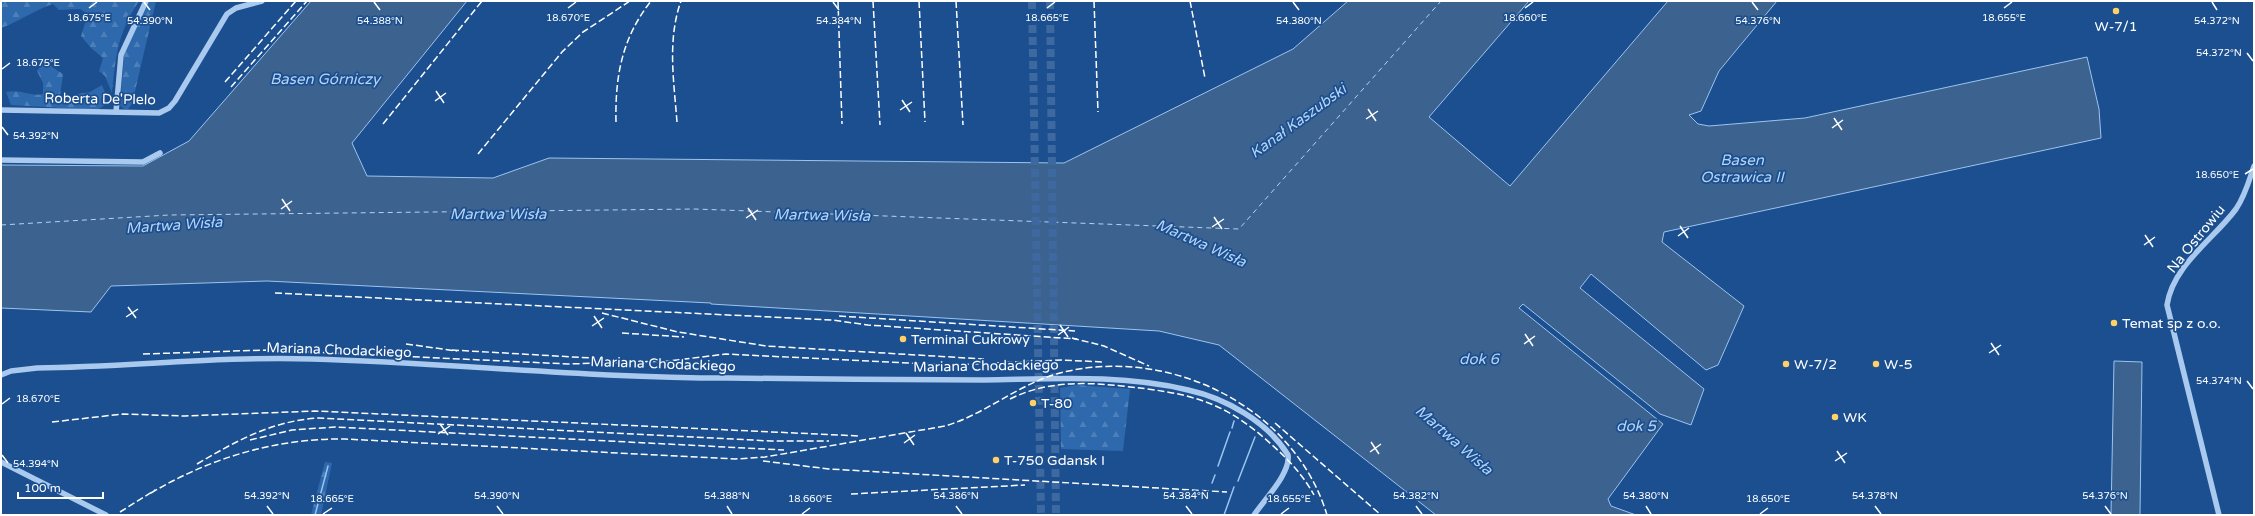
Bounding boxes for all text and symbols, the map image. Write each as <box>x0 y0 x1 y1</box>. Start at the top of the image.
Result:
marker: W-7/1 <box>2111 6 2121 16</box>
text: 18.675°E <box>67 12 111 24</box>
text: 18.670°E <box>546 12 590 24</box>
text: 18.665°E <box>1025 12 1069 24</box>
text: 18.660°E <box>1503 12 1547 24</box>
text: 18.655°E <box>1982 12 2026 24</box>
text: 54.390°N <box>127 15 173 27</box>
text: 54.388°N <box>357 15 403 27</box>
text: 54.384°N <box>816 15 862 27</box>
text: 54.380°N <box>1276 15 1322 27</box>
text: 54.376°N <box>1735 15 1781 27</box>
text: 54.372°N <box>2194 15 2240 27</box>
place label: W-7/1 <box>2095 18 2137 35</box>
text: 54.372°N <box>2196 47 2242 59</box>
text: 18.675°E <box>16 57 60 69</box>
water label: Basen Górniczy <box>270 70 382 88</box>
water label: Kanał Kaszubski <box>1246 79 1352 162</box>
street label: Roberta De'Plelo <box>44 90 156 108</box>
text: 54.392°N <box>13 130 59 142</box>
water label: Basen Ostrawica II <box>1700 151 1785 186</box>
text: 18.650°E <box>2195 169 2239 181</box>
street label: Na Ostrowiu <box>2163 202 2229 276</box>
water label: Martwa Wisła <box>450 205 547 223</box>
water label: Martwa Wisła <box>773 205 871 225</box>
water label: Martwa Wisła <box>125 213 223 237</box>
water label: Martwa Wisła <box>1153 215 1249 271</box>
place label: Temat sp z o.o. <box>2122 315 2221 332</box>
marker: Temat sp z o.o. <box>2109 318 2119 328</box>
place label: Terminal Cukrowy <box>911 331 1030 348</box>
marker: Terminal Cukrowy <box>898 334 908 344</box>
street label: Mariana Chodackiego <box>266 339 412 361</box>
water label: dok 6 <box>1459 350 1501 368</box>
street label: Mariana Chodackiego <box>590 353 736 375</box>
street label: Mariana Chodackiego <box>913 356 1059 376</box>
place label: W-7/2 <box>1794 356 1837 373</box>
place label: W-5 <box>1884 356 1913 373</box>
marker: W-7/2 <box>1781 359 1791 369</box>
marker: W-5 <box>1871 359 1881 369</box>
text: 54.374°N <box>2196 375 2242 387</box>
text: 18.670°E <box>16 393 60 405</box>
place label: T-80 <box>1041 395 1072 412</box>
marker: T-80 <box>1028 398 1038 408</box>
water label: Martwa Wisła <box>1412 401 1497 479</box>
place label: WK <box>1843 409 1867 426</box>
marker: WK <box>1830 412 1840 422</box>
water label: dok 5 <box>1616 417 1658 435</box>
place label: T-750 Gdansk I <box>1004 452 1105 469</box>
marker: T-750 Gdansk I <box>991 455 1001 465</box>
text: 54.394°N <box>13 458 59 470</box>
scale bar <box>18 474 103 500</box>
text: 100 m <box>24 481 61 495</box>
text: 54.392°N <box>244 490 290 502</box>
text: 54.390°N <box>474 490 520 502</box>
text: 54.388°N <box>704 490 750 502</box>
text: 54.386°N <box>933 490 979 502</box>
text: 54.384°N <box>1163 490 1209 502</box>
text: 54.382°N <box>1393 490 1439 502</box>
text: 54.380°N <box>1623 490 1669 502</box>
text: 54.378°N <box>1852 490 1898 502</box>
text: 54.376°N <box>2082 490 2128 502</box>
text: 18.665°E <box>310 493 354 505</box>
text: 18.660°E <box>788 493 832 505</box>
text: 18.655°E <box>1267 493 1311 505</box>
text: 18.650°E <box>1746 493 1790 505</box>

